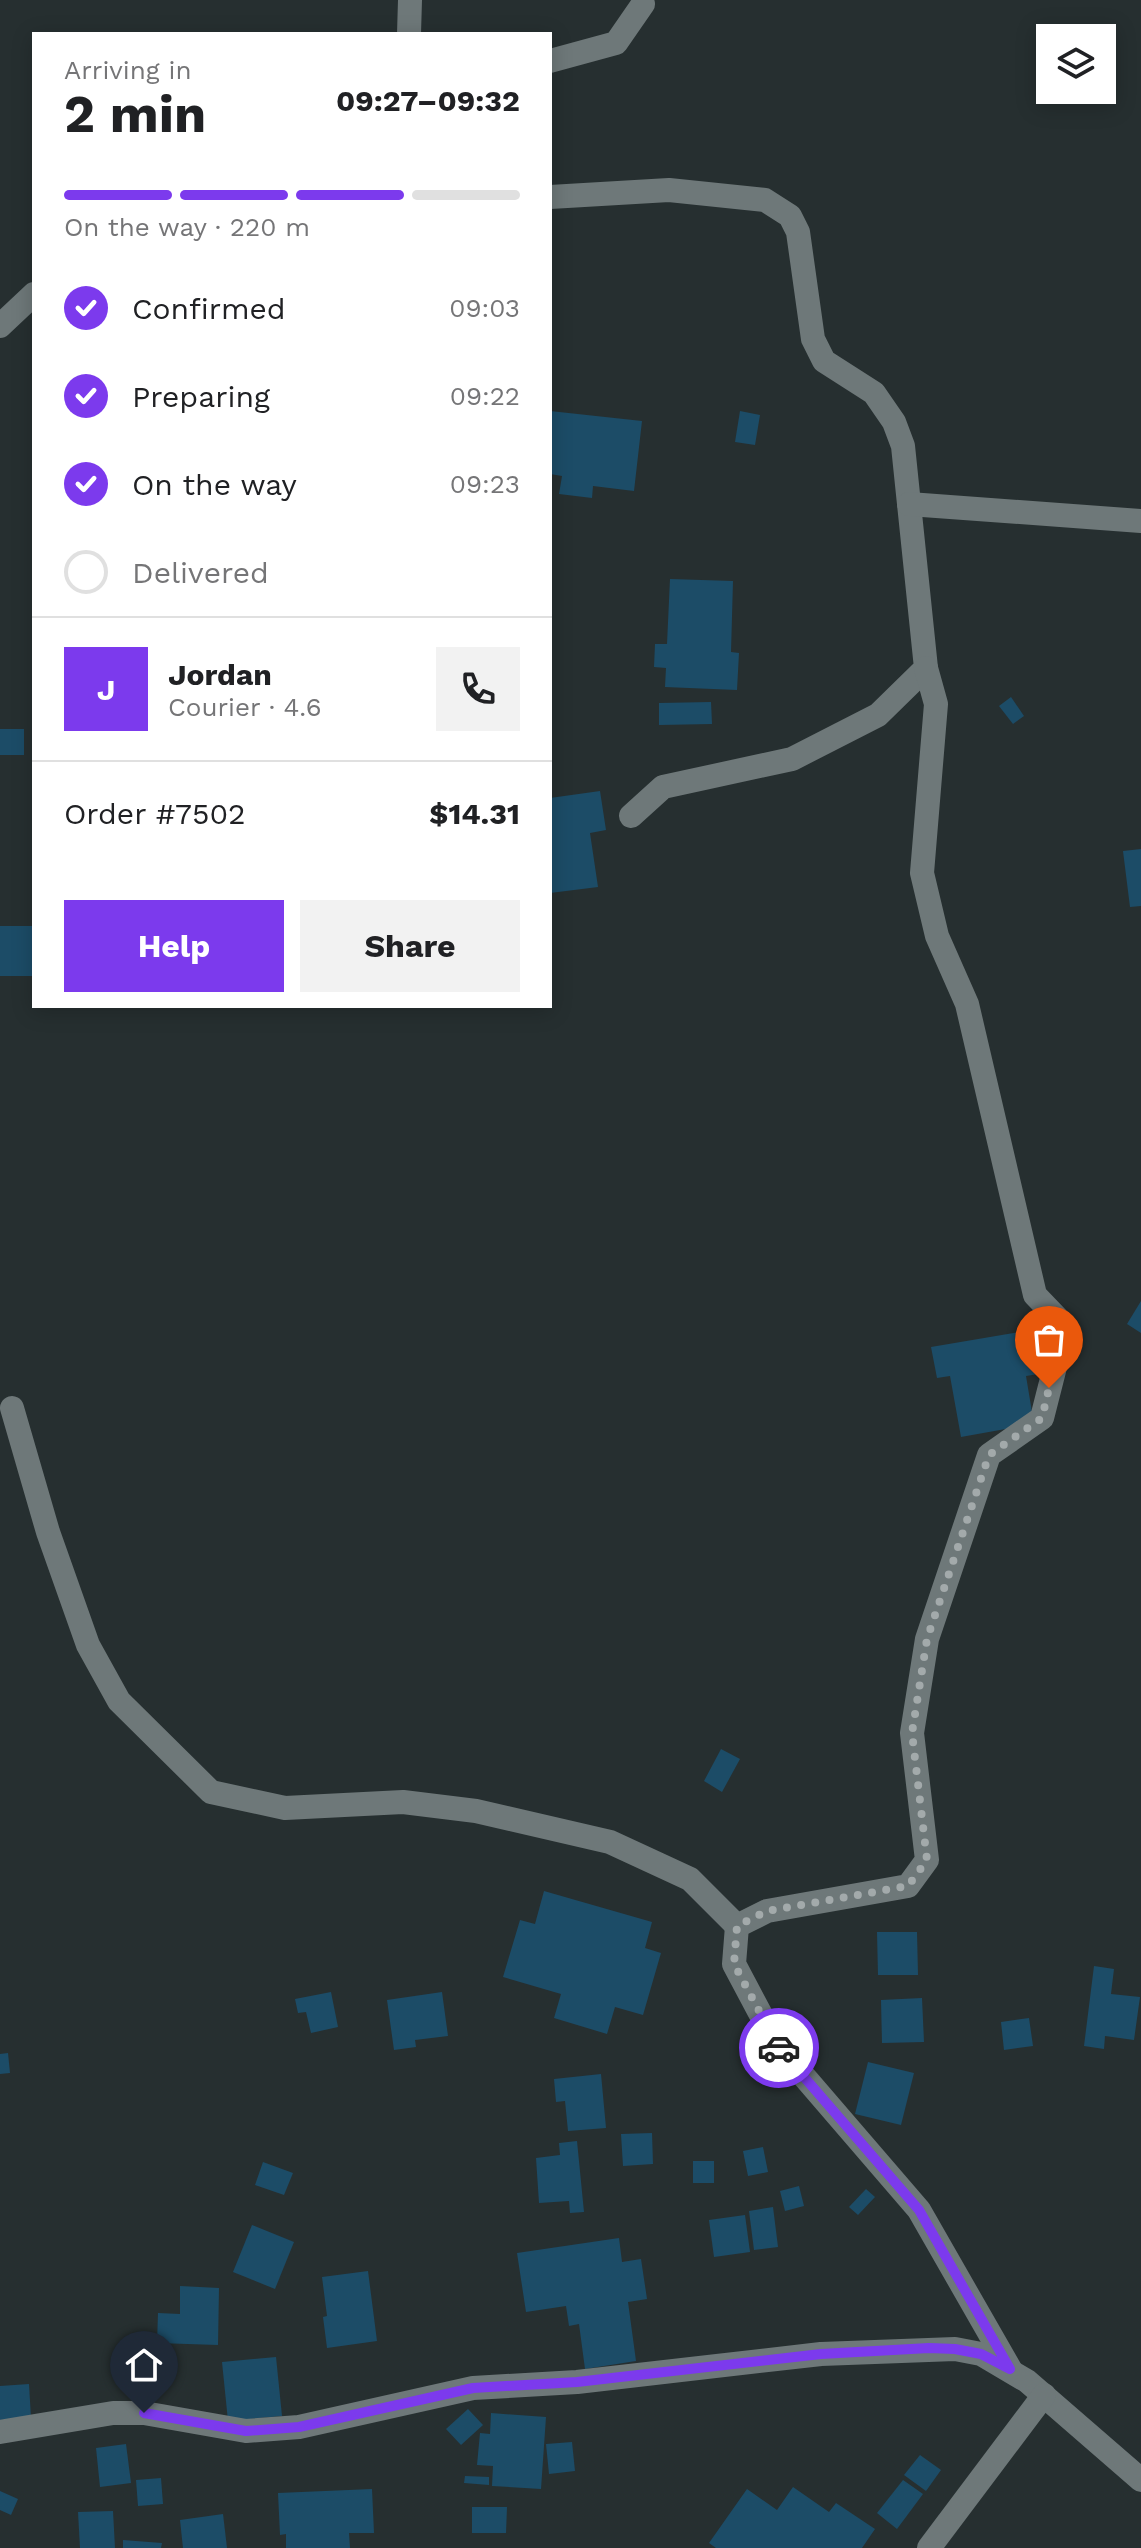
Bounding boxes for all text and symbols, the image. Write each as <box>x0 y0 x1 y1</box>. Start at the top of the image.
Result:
map controls <box>1036 24 1116 104</box>
button: layers <box>1036 24 1116 104</box>
text: Arriving in <box>64 55 192 85</box>
text: 09:27–09:32 <box>336 83 520 118</box>
text: 2 min <box>64 84 206 145</box>
text: On the way · 220 m <box>64 212 310 242</box>
icon: check <box>64 286 108 330</box>
text: Confirmed <box>132 291 286 326</box>
text: 09:03 <box>449 293 520 323</box>
icon: check <box>64 374 108 418</box>
text: Preparing <box>132 379 270 414</box>
text: 09:22 <box>450 381 520 411</box>
icon: check <box>64 462 108 506</box>
text: On the way <box>132 467 297 502</box>
text: 09:23 <box>450 469 520 499</box>
text: Delivered <box>132 555 269 590</box>
button: phone <box>436 647 520 731</box>
text: Jordan <box>168 657 272 692</box>
text: J <box>97 672 115 707</box>
text: Courier · 4.6 <box>168 692 322 722</box>
text: Order #7502 <box>64 796 246 831</box>
text: $14.31 <box>429 796 520 831</box>
button: Help <box>64 900 284 992</box>
button: Share <box>300 900 520 992</box>
pin <box>1015 1306 1083 1388</box>
icon: bag <box>1027 1318 1071 1362</box>
courier <box>739 2008 819 2088</box>
icon: car <box>757 2026 801 2070</box>
pin <box>110 2331 178 2413</box>
icon: home <box>122 2343 166 2387</box>

